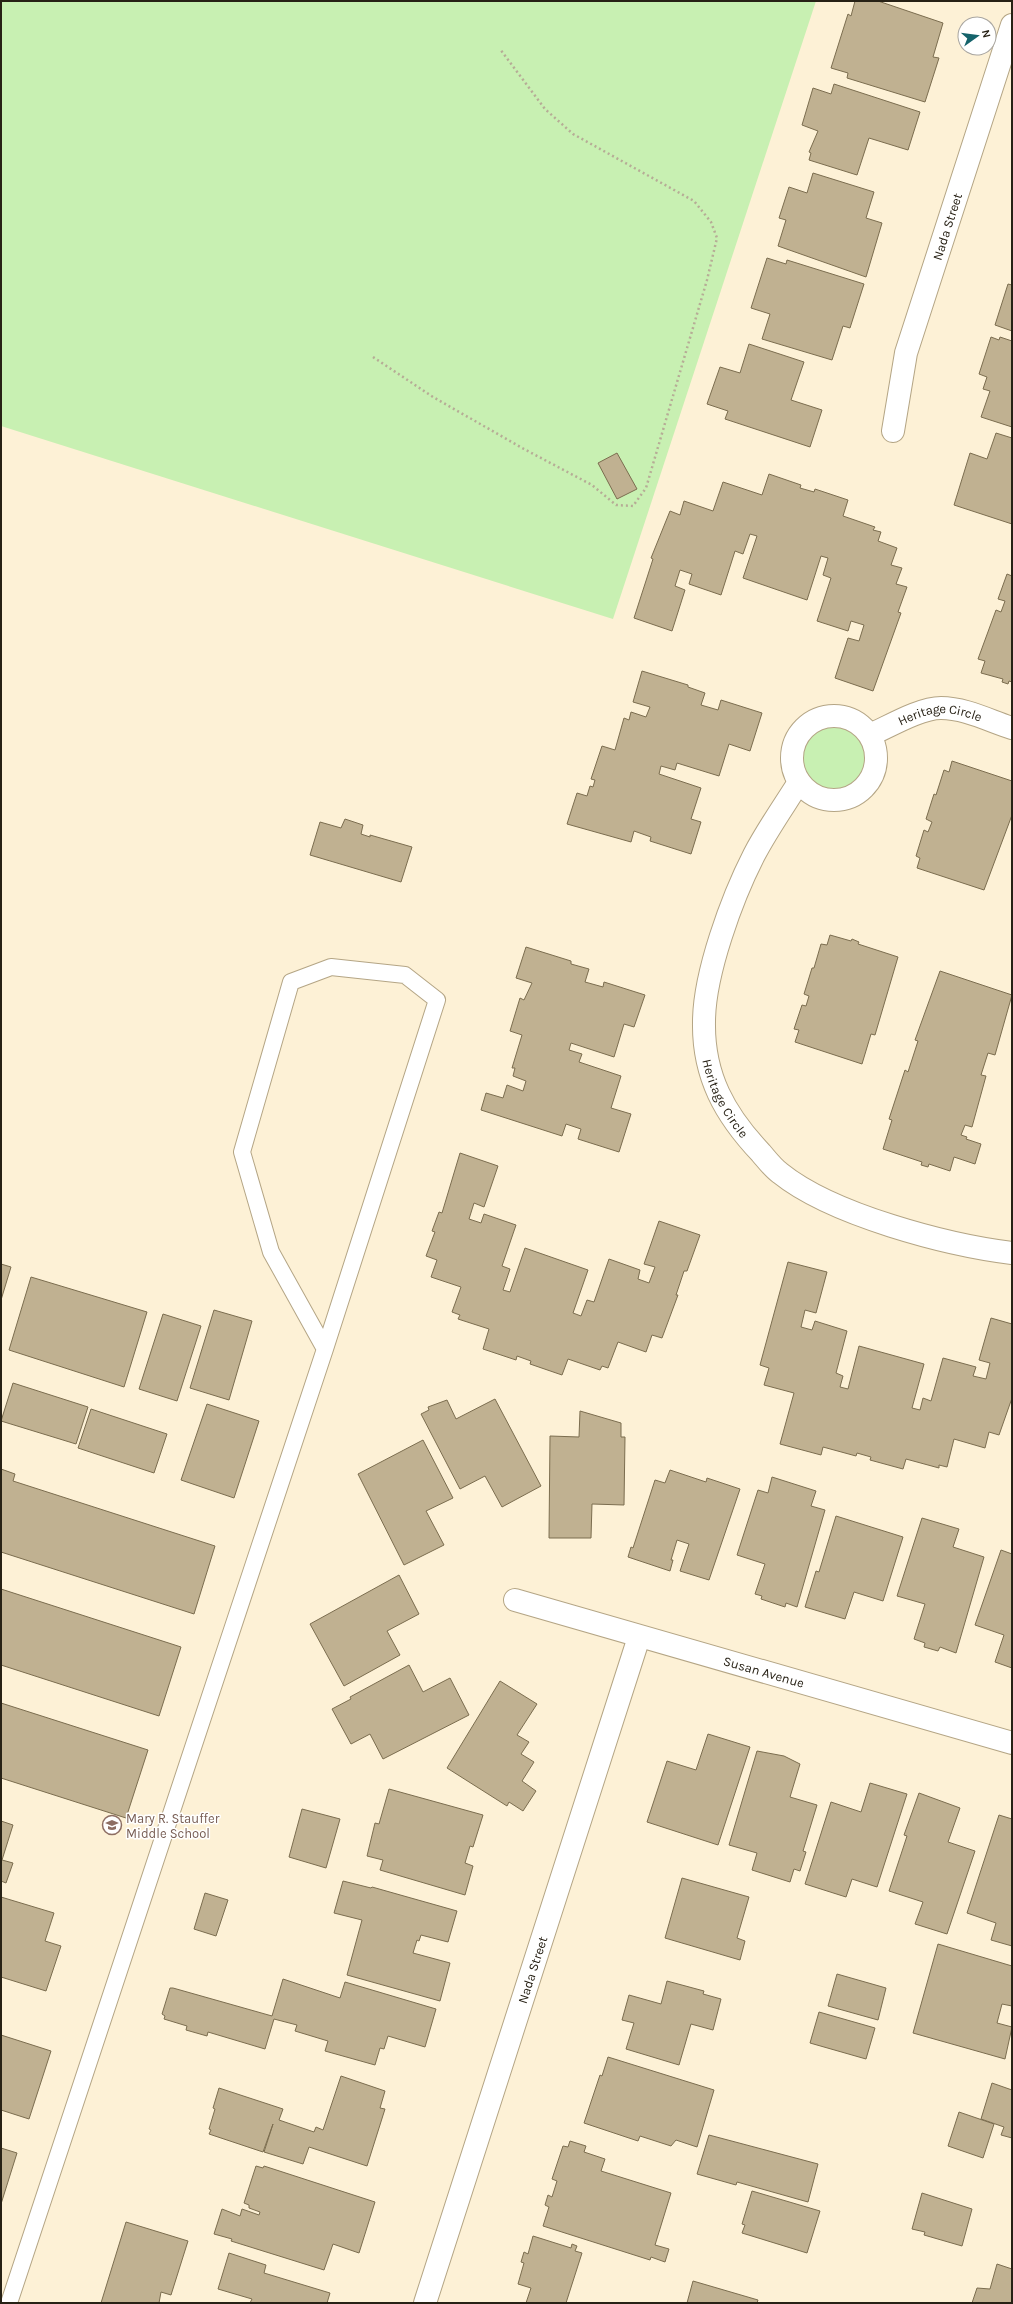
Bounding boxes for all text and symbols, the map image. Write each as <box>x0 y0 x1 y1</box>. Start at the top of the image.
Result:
north arrow <box>957 16 997 56</box>
text: N <box>979 28 993 39</box>
street label: Nada Street <box>929 191 965 262</box>
street label: Heritage Circle <box>895 701 984 728</box>
street label: Heritage Circle <box>699 1058 751 1141</box>
street label: Susan Avenue <box>722 1653 806 1691</box>
place label: Mary R. Stauffer Middle School <box>126 1811 220 1841</box>
school or university icon: Mary R. Stauffer Middle School <box>101 1814 123 1836</box>
street label: Nada Street <box>515 1934 550 2005</box>

